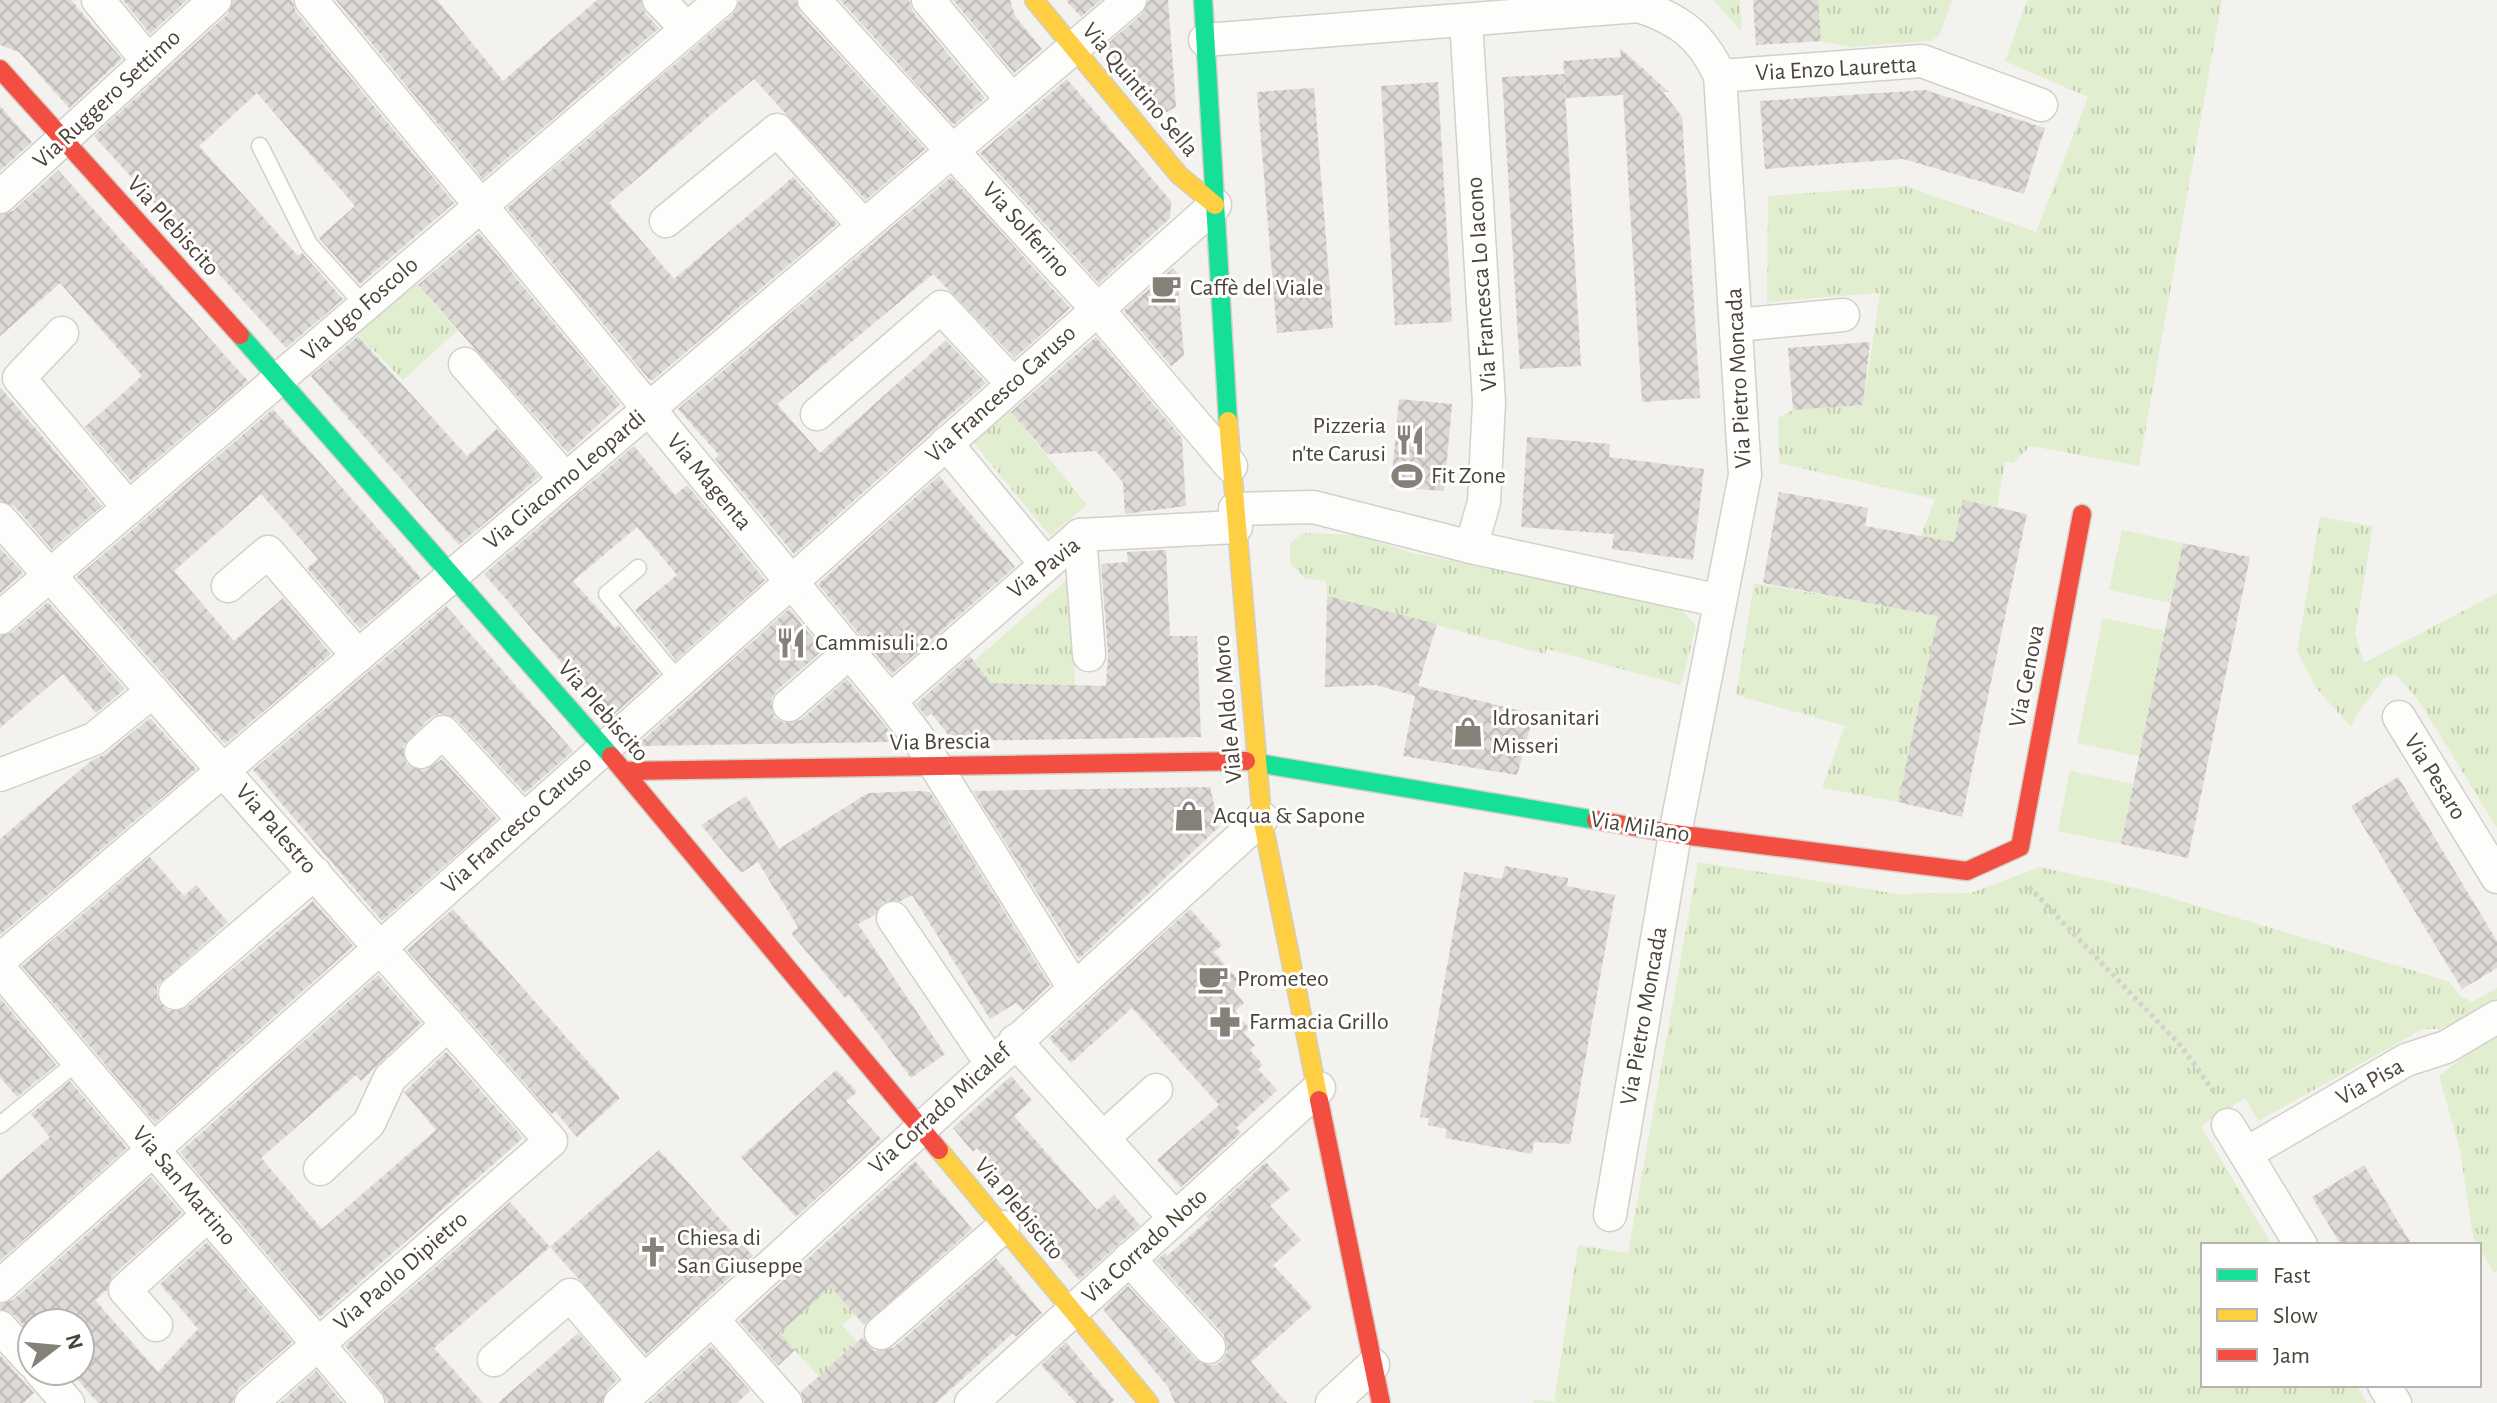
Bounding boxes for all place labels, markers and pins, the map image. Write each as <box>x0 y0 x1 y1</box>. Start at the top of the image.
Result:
cafe icon: Caffè del Viale <box>1149 271 1183 305</box>
place label: Caffè del Viale <box>1190 276 1323 300</box>
place label: Pizzeria n'te Carusi <box>1291 414 1386 466</box>
restaurant icon: Pizzeria n'te Carusi <box>1393 423 1427 457</box>
sports icon: Fit Zone <box>1390 459 1424 493</box>
place label: Fit Zone <box>1431 464 1506 488</box>
restaurant icon: Cammisuli 2.0 <box>774 626 808 660</box>
place label: Cammisuli 2.0 <box>815 631 948 655</box>
place label: Idrosanitari Misseri <box>1492 706 1600 758</box>
shop icon: Idrosanitari Misseri <box>1451 715 1485 749</box>
shop icon: Acqua & Sapone <box>1172 799 1206 833</box>
place label: Acqua & Sapone <box>1213 804 1365 828</box>
cafe icon: Prometeo <box>1196 962 1230 996</box>
place label: Prometeo <box>1237 967 1329 991</box>
pharmacy icon: Farmacia Grillo <box>1208 1005 1242 1039</box>
place label: Farmacia Grillo <box>1249 1010 1389 1034</box>
place label: Chiesa di San Giuseppe <box>677 1226 803 1278</box>
church icon: Chiesa di San Giuseppe <box>636 1235 670 1269</box>

